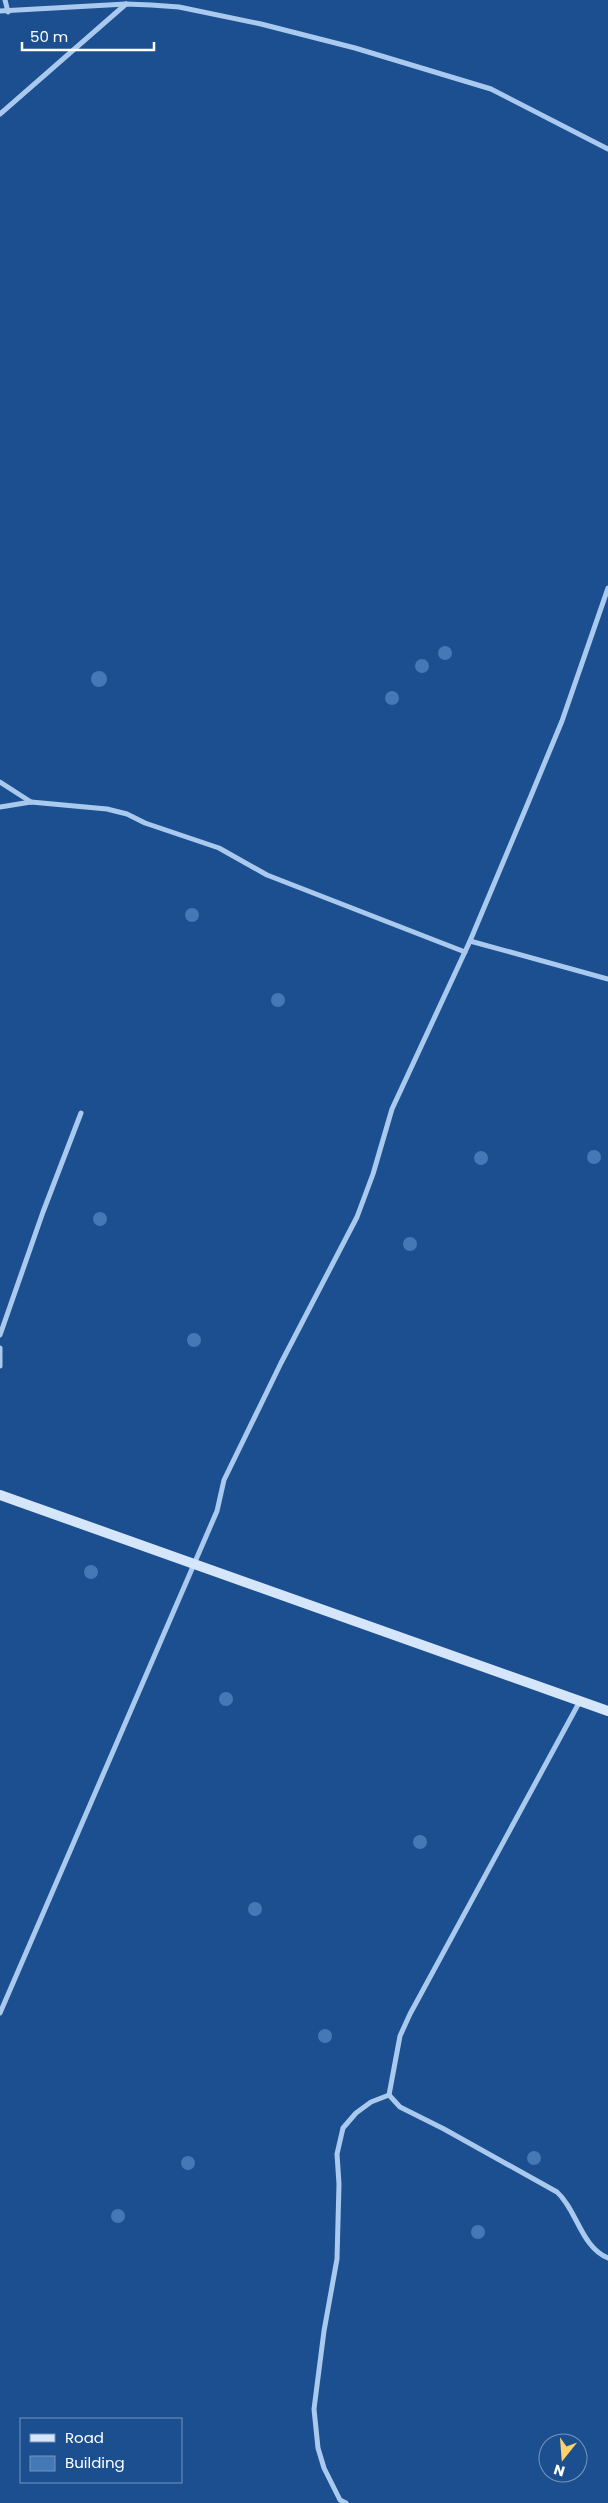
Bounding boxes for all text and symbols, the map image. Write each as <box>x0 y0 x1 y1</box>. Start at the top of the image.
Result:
scale bar <box>22 20 155 52</box>
text: 50 m <box>30 26 68 47</box>
legend <box>20 2418 182 2483</box>
text: Road <box>65 2427 104 2448</box>
north arrow <box>538 2433 588 2483</box>
text: Building <box>65 2452 125 2473</box>
text: N <box>551 2459 567 2482</box>

